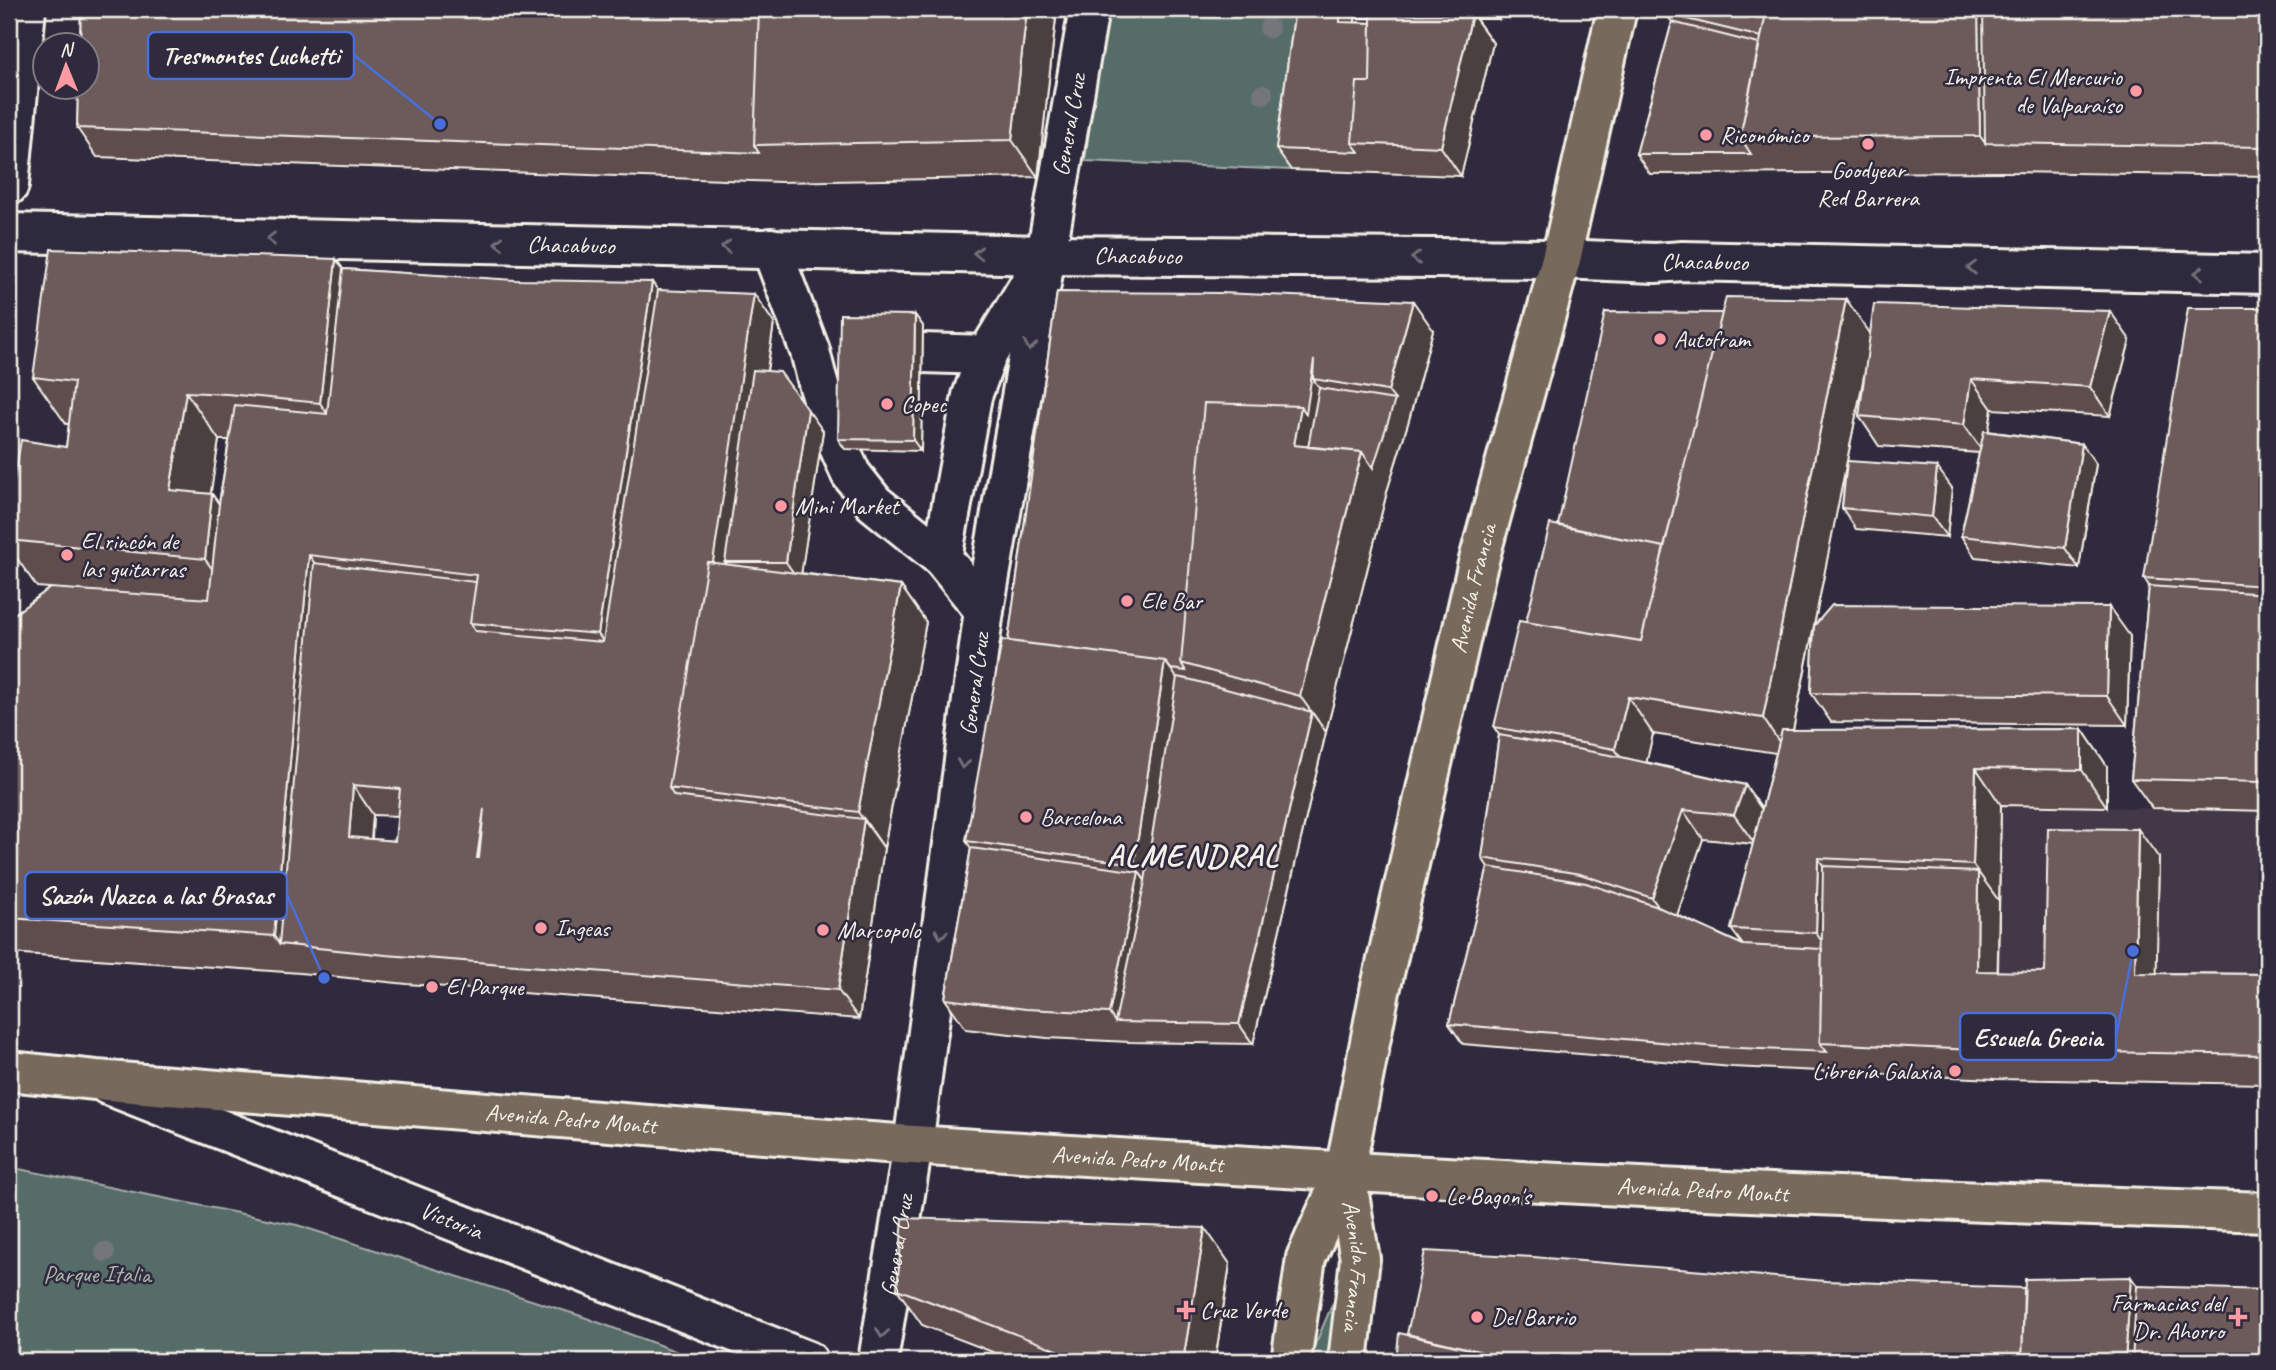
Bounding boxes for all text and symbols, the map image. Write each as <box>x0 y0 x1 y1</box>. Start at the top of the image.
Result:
north arrow <box>32 32 102 102</box>
callout: Tresmontes Luchetti <box>148 32 354 79</box>
text: N <box>60 38 75 62</box>
text: Tresmontes Luchetti <box>162 39 344 72</box>
place label: Imprenta El Mercurio de Valparaíso <box>1944 62 2124 120</box>
street label: General Cruz <box>1045 69 1093 178</box>
marker: Imprenta El Mercurio de Valparaíso <box>2128 83 2144 99</box>
place label: Riconómico <box>1720 120 1811 150</box>
marker: Riconómico <box>1698 127 1714 143</box>
marker: Goodyear Red Barrera <box>1860 136 1876 152</box>
place label: Goodyear Red Barrera <box>1817 155 1920 213</box>
street label: Chacabuco <box>527 229 616 261</box>
one-way arrow <box>266 231 277 246</box>
one-way arrow <box>493 235 504 251</box>
one-way arrow <box>720 240 731 255</box>
street label: Chacabuco <box>1094 240 1183 271</box>
one-way arrow <box>972 246 983 261</box>
street label: Chacabuco <box>1660 246 1750 278</box>
one-way arrow <box>1411 250 1421 266</box>
one-way arrow <box>1966 260 1977 275</box>
one-way arrow <box>2193 265 2204 280</box>
place label: Autofram <box>1674 324 1753 354</box>
marker: Autofram <box>1652 331 1668 347</box>
one-way arrow <box>1023 340 1038 352</box>
place label: Copec <box>901 389 948 419</box>
marker: Copec <box>879 396 895 412</box>
place label: Mini Market <box>795 491 900 521</box>
marker: Mini Market <box>773 498 789 514</box>
street label: Avenida Francia <box>1443 518 1504 656</box>
place label: El rincón de las guitarras <box>81 526 188 584</box>
marker: El rincón de las guitarras <box>59 547 75 563</box>
place label: Ele Bar <box>1141 586 1204 616</box>
marker: Ele Bar <box>1119 593 1135 609</box>
street label: General Cruz <box>953 628 996 737</box>
one-way arrow <box>956 759 971 770</box>
place label: Barcelona <box>1040 802 1123 832</box>
marker: Barcelona <box>1018 809 1034 825</box>
district label: ALMENDRAL <box>1107 835 1279 876</box>
callout: Sazón Nazca a las Brasas <box>25 872 287 919</box>
text: Sazón Nazca a las Brasas <box>39 879 276 912</box>
place label: Ingeas <box>555 913 611 943</box>
place label: Marcopolo <box>837 915 922 945</box>
marker: Ingeas <box>533 920 549 936</box>
marker: Marcopolo <box>815 922 831 938</box>
one-way arrow <box>933 928 948 940</box>
place label: El Parque <box>446 972 526 1002</box>
marker: El Parque <box>424 979 440 995</box>
callout: Escuela Grecia <box>1960 1013 2116 1060</box>
text: Escuela Grecia <box>1974 1021 2104 1054</box>
place label: Librería Galaxia <box>1812 1056 1942 1086</box>
marker: Librería Galaxia <box>1947 1063 1963 1079</box>
street label: Avenida Pedro Montt <box>484 1097 660 1141</box>
street label: Avenida Pedro Montt <box>1051 1139 1226 1180</box>
street label: Avenida Pedro Montt <box>1616 1171 1791 1209</box>
place label: Le Bagon's <box>1446 1181 1533 1211</box>
marker: Le Bagon's <box>1424 1188 1440 1204</box>
street label: General Cruz <box>874 1190 920 1299</box>
street label: Victoria <box>416 1194 488 1247</box>
street label: Avenida Francia <box>1335 1198 1376 1335</box>
park label: Parque Italia <box>43 1259 153 1289</box>
place label: Farmacias del Dr. Ahorro <box>2111 1288 2228 1346</box>
place label: Cruz Verde <box>1200 1295 1289 1325</box>
marker: Cruz Verde <box>1178 1302 1194 1318</box>
place label: Del Barrio <box>1491 1302 1577 1332</box>
marker: Del Barrio <box>1469 1309 1485 1325</box>
marker: Farmacias del Dr. Ahorro <box>2230 1309 2246 1325</box>
one-way arrow <box>875 1327 890 1339</box>

